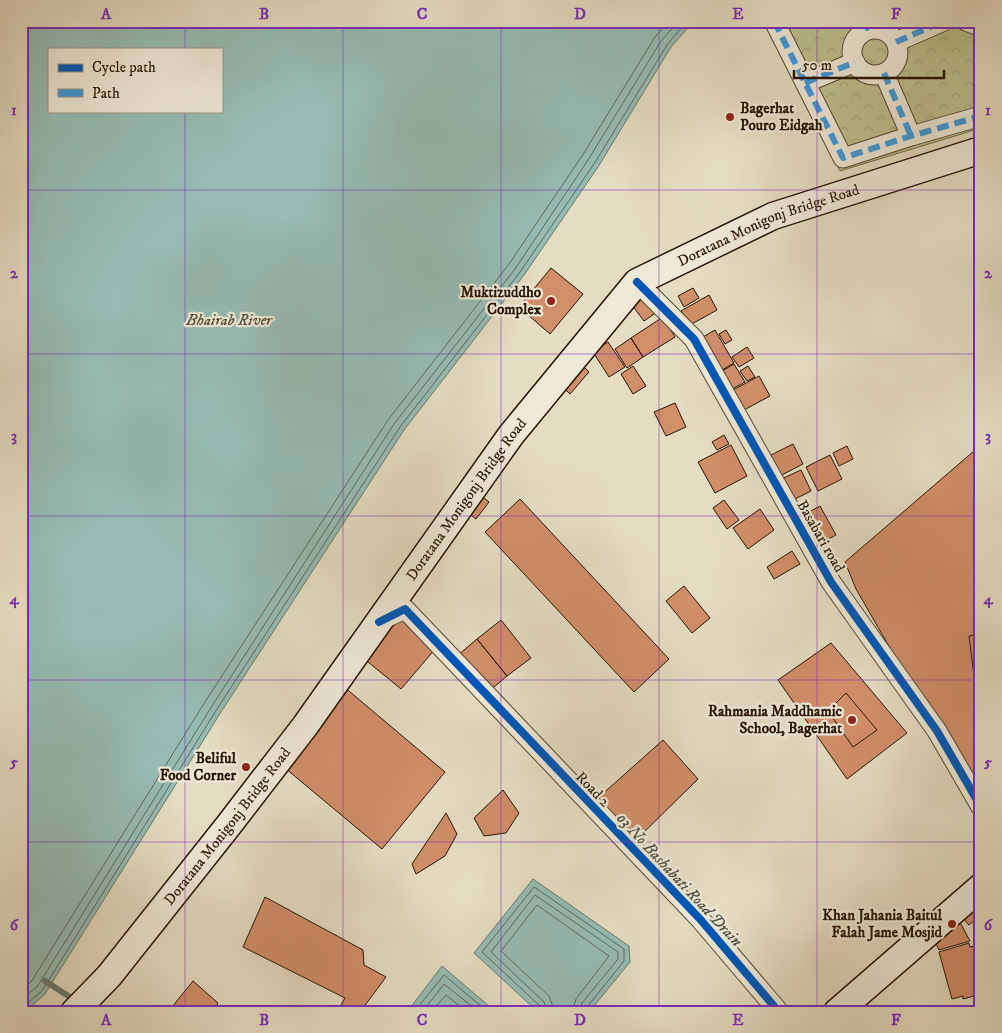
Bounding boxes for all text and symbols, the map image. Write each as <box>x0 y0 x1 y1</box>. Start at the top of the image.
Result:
text: A <box>100 4 112 24</box>
text: B <box>259 4 269 24</box>
text: C <box>417 4 427 24</box>
text: D <box>574 4 586 24</box>
text: E <box>732 4 744 24</box>
text: F <box>891 4 901 24</box>
legend <box>48 48 222 112</box>
scale bar <box>794 48 944 80</box>
text: 50 m <box>802 56 832 75</box>
text: Cycle path <box>92 58 156 77</box>
text: Path <box>92 84 120 103</box>
place label: Bagerhat Pouro Eidgah <box>740 99 823 135</box>
text: 1 <box>11 100 17 120</box>
text: 1 <box>985 100 991 120</box>
marker: Bagerhat Pouro Eidgah <box>724 111 736 123</box>
street label: Doratana Monigonj Bridge Road <box>674 180 862 271</box>
text: 2 <box>10 263 19 283</box>
text: 2 <box>984 263 993 283</box>
place label: Muktizuddho Complex <box>460 283 542 319</box>
marker: Muktizuddho Complex <box>545 295 557 307</box>
water label: Bhairab River <box>185 310 273 330</box>
street label: Doratana Monigonj Bridge Road <box>402 414 531 584</box>
text: 3 <box>11 426 17 446</box>
text: 3 <box>985 426 991 446</box>
street label: Basabari road <box>792 497 849 576</box>
text: 4 <box>8 589 19 609</box>
text: 4 <box>982 589 993 609</box>
place label: Rahmania Maddhamic School, Bagerhat <box>708 702 843 738</box>
marker: Rahmania Maddhamic School, Bagerhat <box>846 714 858 726</box>
street label: Doratana Monigonj Bridge Road <box>160 743 295 909</box>
place label: Beliful Food Corner <box>160 749 236 785</box>
text: 5 <box>9 752 18 772</box>
text: 5 <box>983 752 992 772</box>
marker: Beliful Food Corner <box>240 761 252 773</box>
street label: Road 2 <box>571 768 614 811</box>
water label: 03 No Bashabati Road Drain <box>612 809 746 951</box>
place label: Khan Jahania Baitul Falah Jame Mosjid <box>822 906 943 942</box>
text: 6 <box>10 915 20 935</box>
text: 6 <box>984 915 994 935</box>
marker: Khan Jahania Baitul Falah Jame Mosjid <box>946 918 958 930</box>
text: A <box>100 1010 112 1030</box>
text: B <box>259 1010 269 1030</box>
text: C <box>417 1010 427 1030</box>
text: D <box>574 1010 586 1030</box>
text: E <box>732 1010 744 1030</box>
text: F <box>891 1010 901 1030</box>

